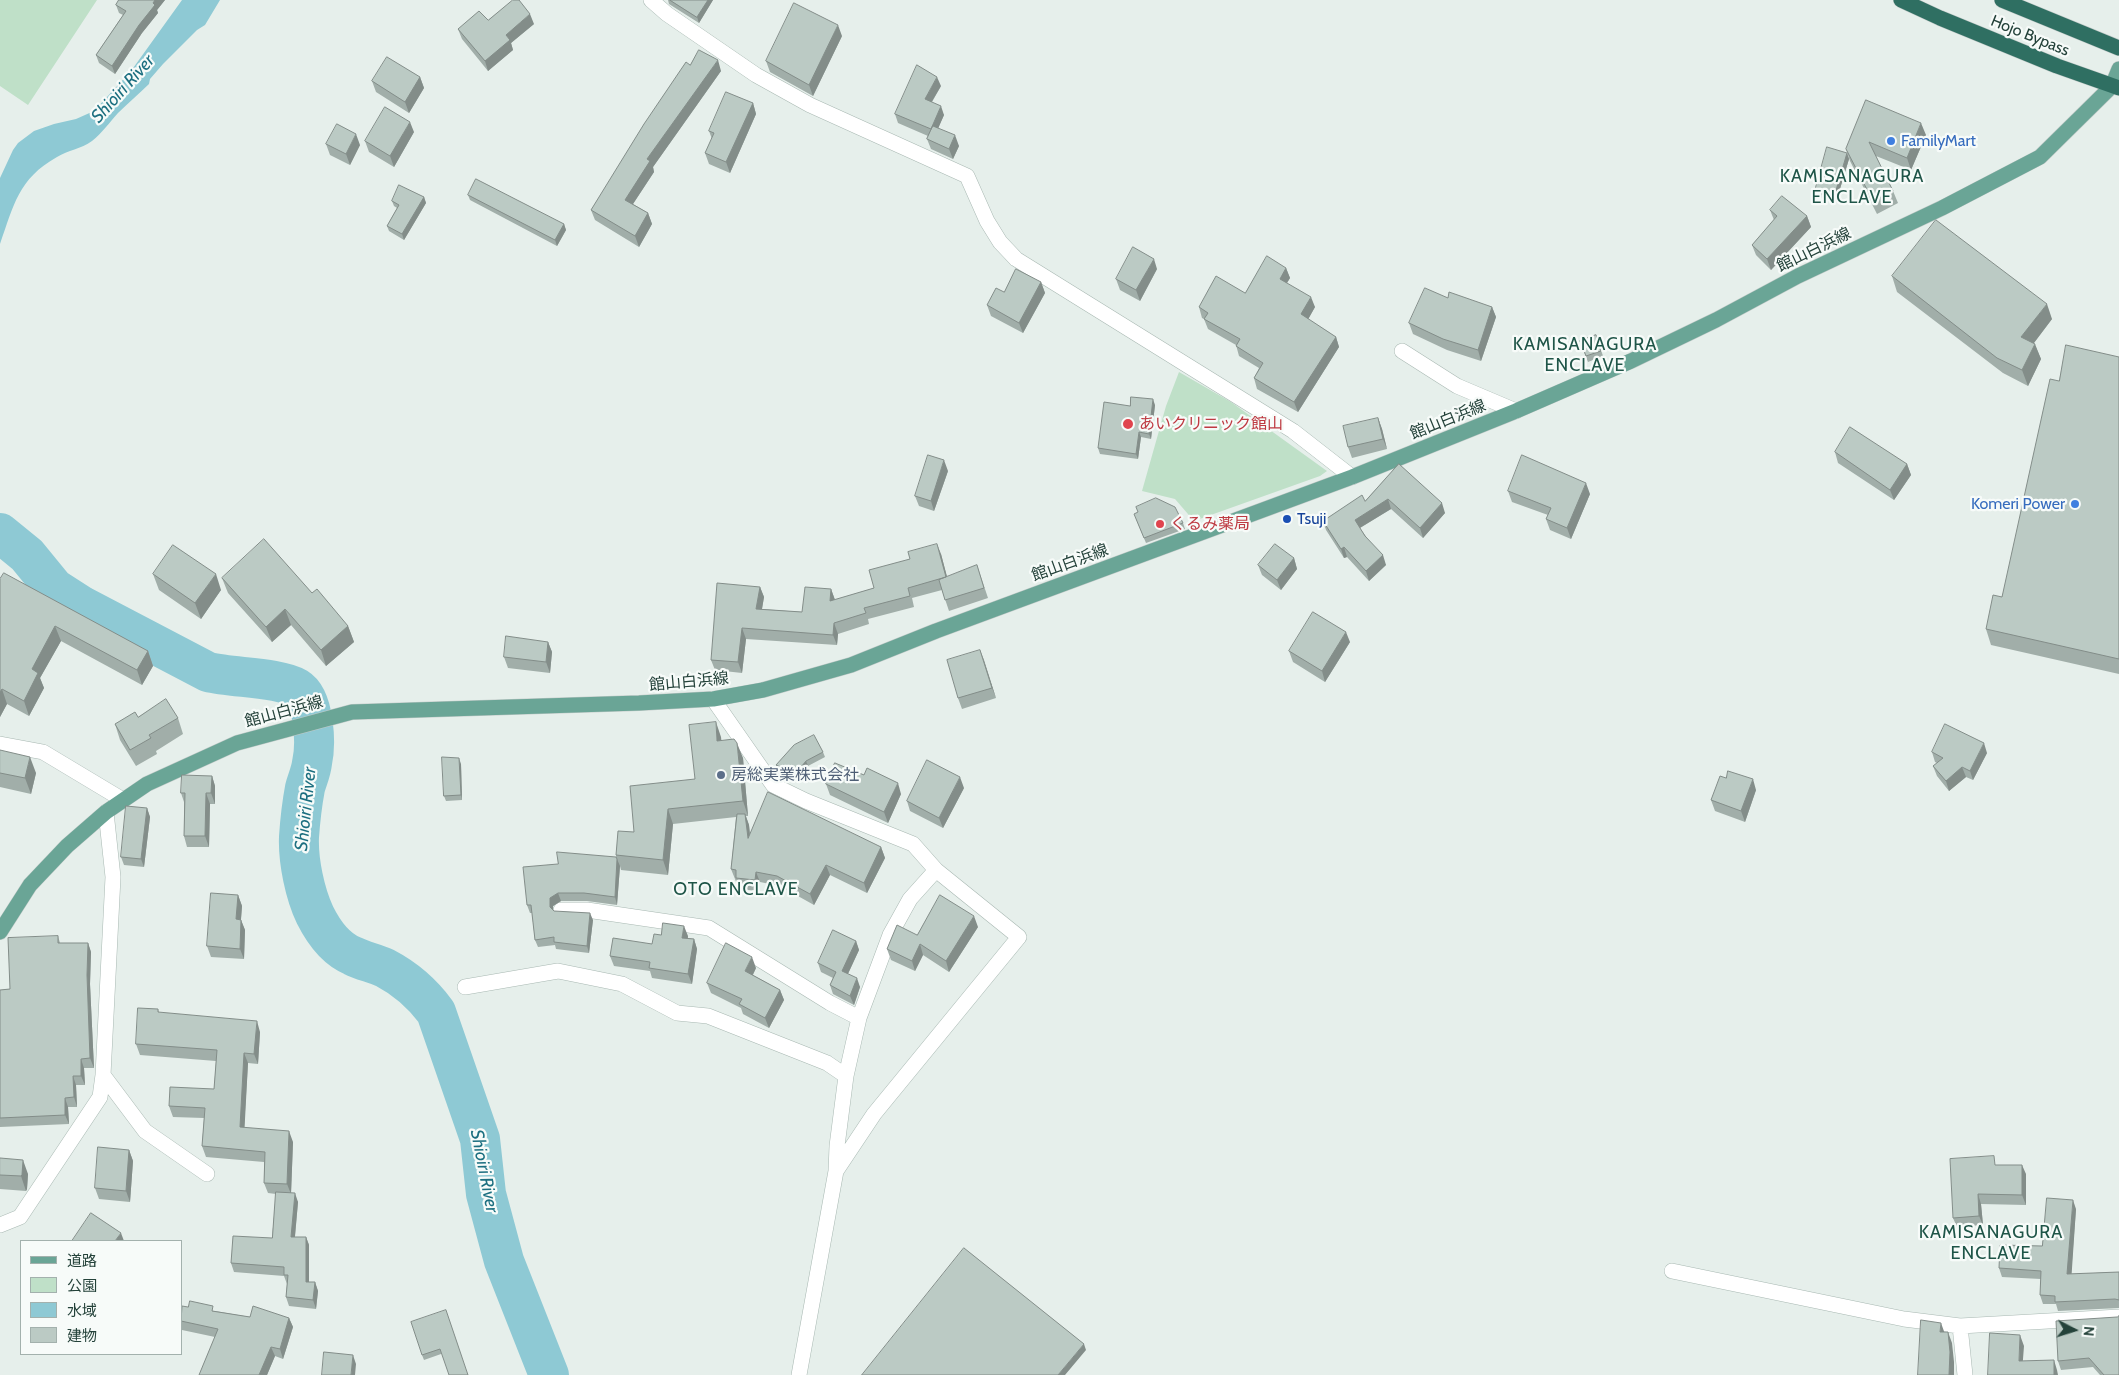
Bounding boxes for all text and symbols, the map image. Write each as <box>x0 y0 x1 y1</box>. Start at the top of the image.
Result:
street label: Hojo Bypass <box>1988 12 2072 60</box>
water label: Shioiri River <box>87 50 159 128</box>
place label: FamilyMart <box>1901 131 1976 151</box>
marker: FamilyMart <box>1885 135 1897 147</box>
district label: KAMISANAGURA ENCLAVE <box>1778 166 1926 208</box>
street label: 館山白浜線 <box>1774 224 1854 276</box>
district label: KAMISANAGURA ENCLAVE <box>1511 334 1659 376</box>
street label: 館山白浜線 <box>1407 396 1489 444</box>
place label: あいクリニック館山 <box>1139 414 1283 434</box>
marker: あいクリニック館山 <box>1121 417 1135 431</box>
place label: Komeri Power <box>1971 494 2065 514</box>
marker: Komeri Power <box>2069 498 2081 510</box>
place label: Tsuji <box>1297 509 1326 529</box>
marker: Tsuji <box>1281 513 1293 525</box>
place label: くるみ薬局 <box>1170 514 1250 534</box>
marker: くるみ薬局 <box>1154 518 1166 530</box>
street label: 館山白浜線 <box>1029 540 1111 586</box>
street label: 館山白浜線 <box>648 669 730 695</box>
street label: 館山白浜線 <box>243 692 325 732</box>
place label: 房総実業株式会社 <box>731 765 859 785</box>
water label: Shioiri River <box>291 766 321 852</box>
marker: 房総実業株式会社 <box>715 769 727 781</box>
district label: OTO ENCLAVE <box>672 879 800 901</box>
water label: Shioiri River <box>465 1128 503 1214</box>
district label: KAMISANAGURA ENCLAVE <box>1917 1222 2065 1264</box>
legend <box>20 1240 182 1355</box>
text: 道路 <box>67 1252 97 1270</box>
text: 公園 <box>67 1277 97 1295</box>
text: 水域 <box>67 1302 97 1320</box>
north arrow <box>2049 1305 2099 1355</box>
text: N <box>2080 1326 2098 1337</box>
text: 建物 <box>67 1327 97 1345</box>

